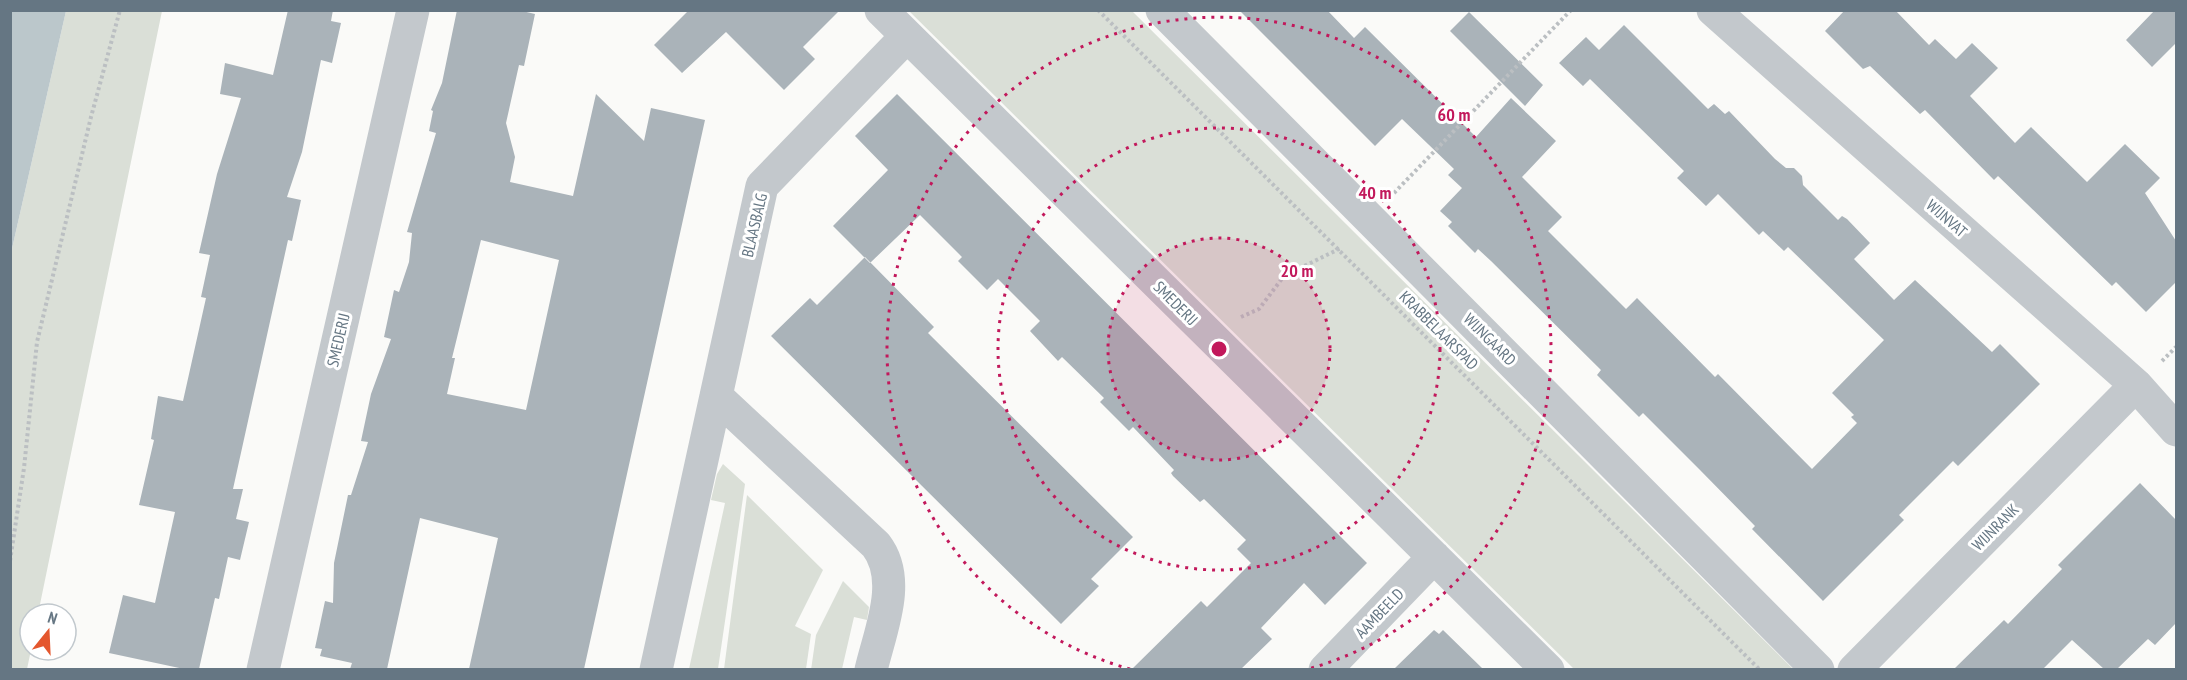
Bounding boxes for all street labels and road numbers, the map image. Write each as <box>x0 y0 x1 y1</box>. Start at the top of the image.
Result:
street label: BLAASBALG <box>737 191 771 259</box>
street label: WIJNVAT <box>1922 195 1972 241</box>
street label: SMEDERIJ <box>1150 277 1202 329</box>
street label: KRABBELAARSPAD <box>1395 286 1483 374</box>
street label: WIJNGAARD <box>1460 309 1520 369</box>
street label: SMEDERIJ <box>322 311 354 369</box>
street label: WIJNRANK <box>1967 499 2023 555</box>
street label: AAMBEELD <box>1350 584 1408 642</box>

